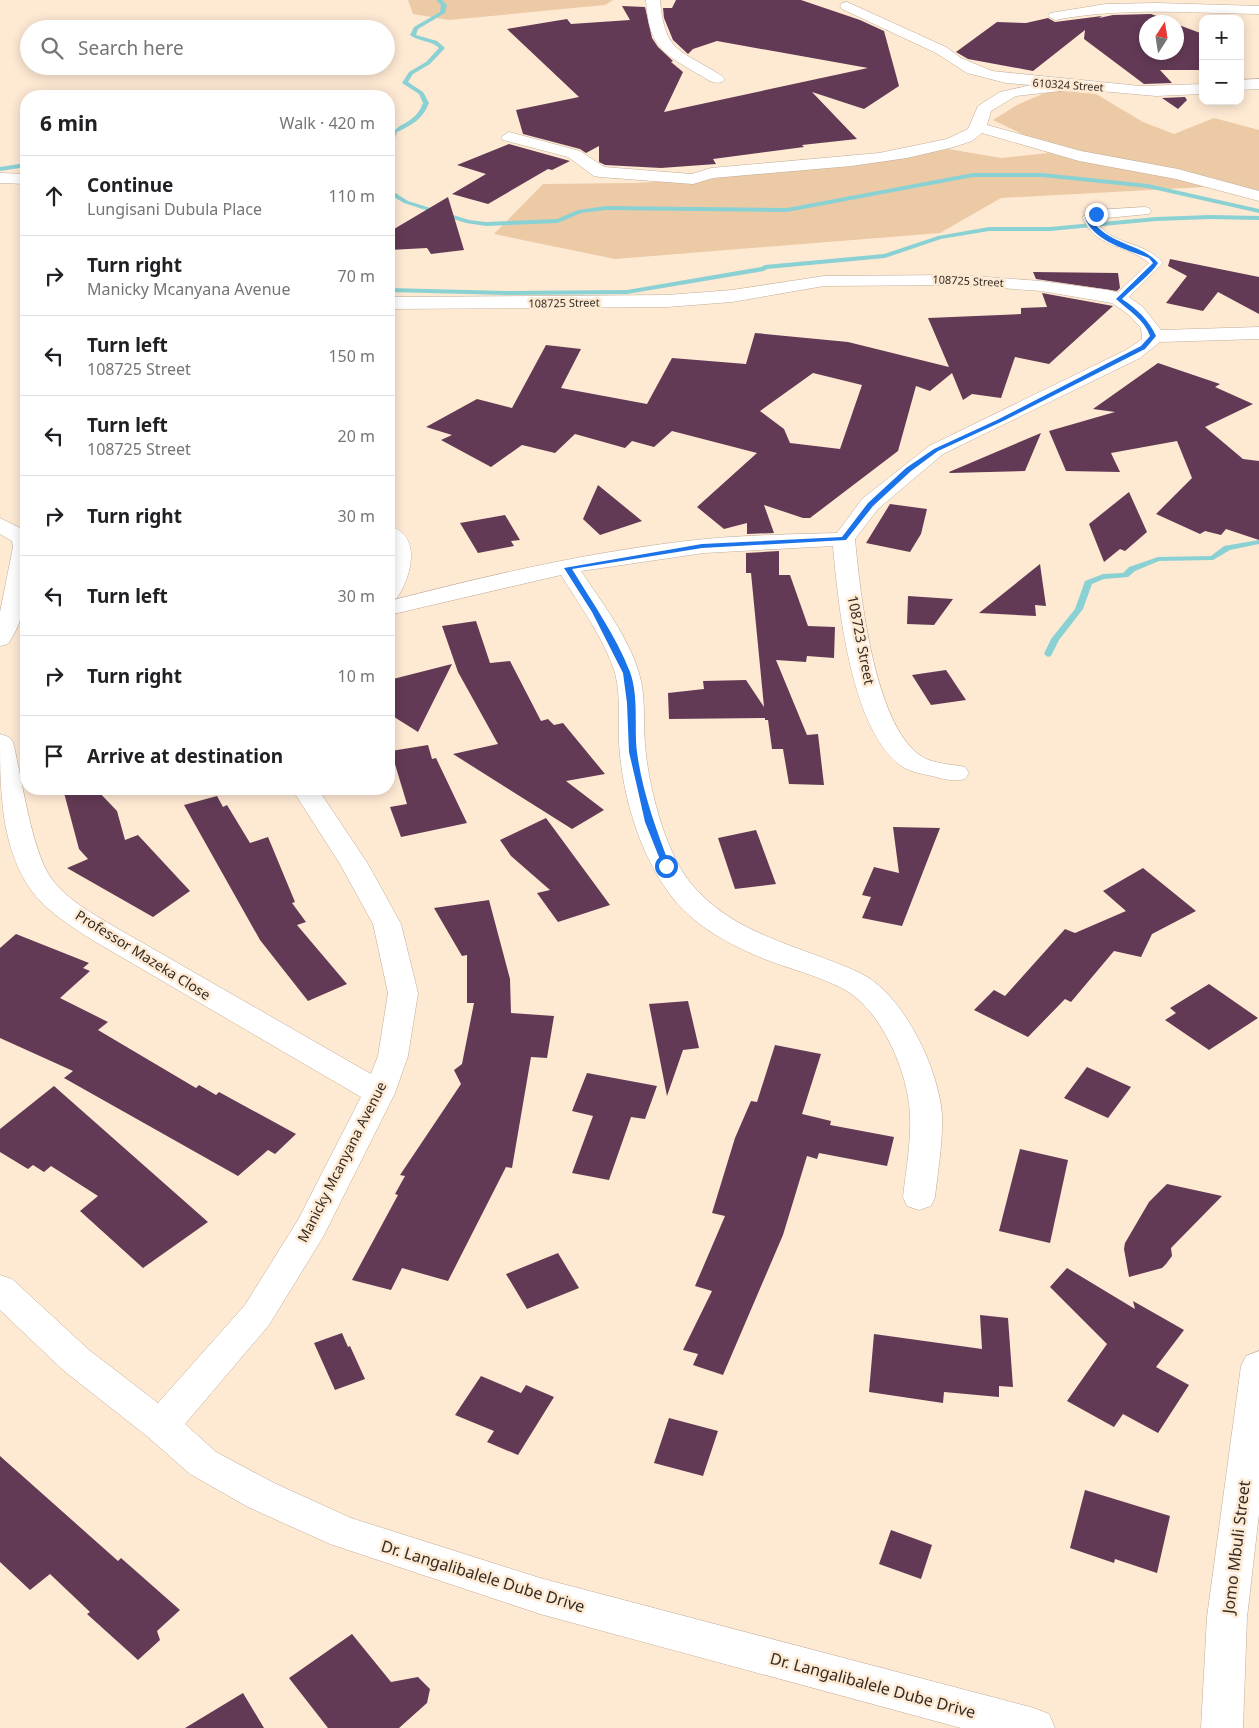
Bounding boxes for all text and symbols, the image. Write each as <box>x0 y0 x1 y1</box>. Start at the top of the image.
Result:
north arrow <box>1139 15 1184 60</box>
map controls <box>1199 15 1244 105</box>
button: + <box>1199 15 1244 60</box>
search box <box>20 20 395 75</box>
icon: search <box>38 34 66 62</box>
text: Search here <box>78 35 184 61</box>
button: − <box>1199 60 1244 105</box>
street label: 610324 Street <box>1032 75 1104 94</box>
text: 6 min <box>40 109 98 137</box>
text: Walk · 420 m <box>280 112 375 134</box>
text: Continue <box>87 172 173 198</box>
icon: ahead <box>40 182 68 210</box>
text: 110 m <box>328 185 375 207</box>
text: Lungisani Dubula Place <box>87 198 262 220</box>
route end <box>1085 203 1108 226</box>
text: Turn right <box>87 252 182 278</box>
icon: right <box>40 262 68 290</box>
text: 70 m <box>338 265 375 287</box>
street label: 108725 Street <box>932 271 1004 290</box>
text: Manicky Mcanyana Avenue <box>87 278 290 300</box>
street label: 108725 Street <box>528 294 600 311</box>
text: Turn left <box>87 332 168 358</box>
icon: left <box>40 342 68 370</box>
text: 150 m <box>328 345 375 367</box>
text: 108725 Street <box>87 358 191 380</box>
text: Turn left <box>87 412 168 438</box>
icon: left <box>40 422 68 450</box>
text: 20 m <box>338 425 375 447</box>
text: 108725 Street <box>87 438 191 460</box>
icon: right <box>40 502 68 530</box>
text: Turn right <box>87 503 182 529</box>
text: 30 m <box>338 505 375 527</box>
icon: left <box>40 582 68 610</box>
text: Turn left <box>87 583 168 609</box>
text: 30 m <box>338 585 375 607</box>
street label: 108723 Street <box>844 594 879 686</box>
icon: right <box>40 662 68 690</box>
text: Turn right <box>87 663 182 689</box>
text: 10 m <box>338 665 375 687</box>
icon: arrive <box>40 742 68 770</box>
text: Arrive at destination <box>87 743 283 769</box>
route start <box>655 855 678 878</box>
street label: Professor Mazeka Close <box>72 905 215 1004</box>
street label: Manicky Mcanyana Avenue <box>293 1078 390 1245</box>
street label: Jomo Mbuli Street <box>1217 1479 1255 1617</box>
street label: Dr. Langalibalele Dube Drive <box>378 1534 588 1618</box>
street label: Dr. Langalibalele Dube Drive <box>768 1647 978 1723</box>

